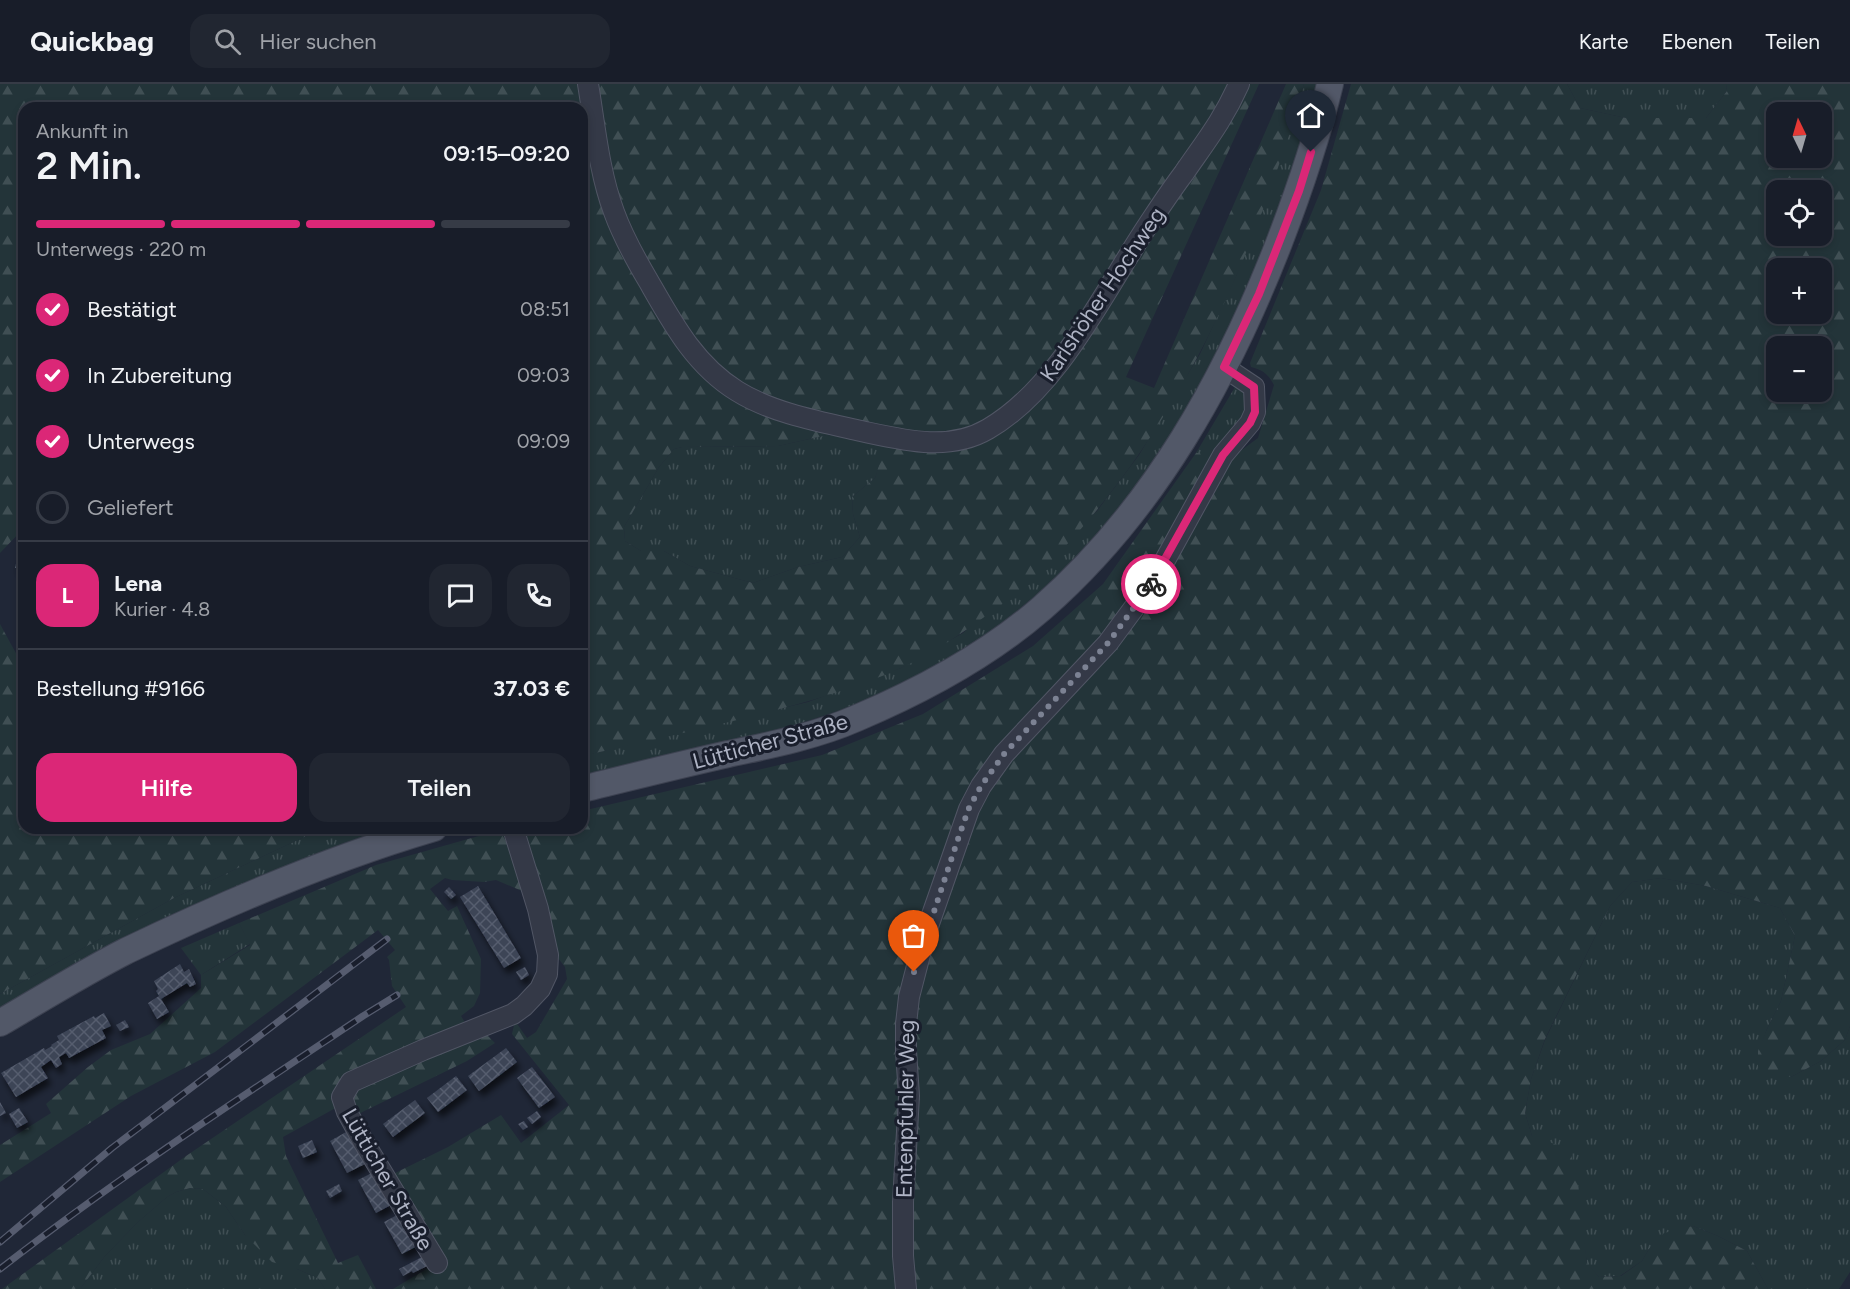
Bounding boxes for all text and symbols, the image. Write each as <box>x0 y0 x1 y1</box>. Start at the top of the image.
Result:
search box <box>190 14 610 68</box>
text: Quickbag <box>30 24 154 58</box>
icon: search <box>211 25 244 58</box>
text: Hier suchen <box>259 28 377 55</box>
text: Karte <box>1579 29 1628 54</box>
text: Ebenen <box>1661 29 1733 54</box>
text: Teilen <box>1766 29 1820 54</box>
pin <box>1285 90 1336 152</box>
icon: home <box>1294 99 1327 132</box>
north arrow <box>1766 102 1832 168</box>
map controls <box>1766 102 1832 402</box>
text: Ankunft in <box>36 119 128 143</box>
text: 09:15–09:20 <box>443 140 570 167</box>
text: 2 Min. <box>36 142 142 189</box>
button: locate <box>1766 180 1832 246</box>
street label: Karlshöher Hochweg <box>1034 202 1171 387</box>
text: Unterwegs · 220 m <box>36 237 206 261</box>
button: + <box>1766 258 1832 324</box>
icon: check <box>36 293 69 326</box>
text: Bestätigt <box>87 296 177 323</box>
text: 08:51 <box>520 297 570 321</box>
button: − <box>1766 336 1832 402</box>
icon: check <box>36 359 69 392</box>
text: In Zubereitung <box>87 362 232 389</box>
text: 09:03 <box>517 363 570 387</box>
icon: check <box>36 425 69 458</box>
text: Unterwegs <box>87 428 195 455</box>
text: 09:09 <box>517 429 570 453</box>
text: Geliefert <box>87 494 174 521</box>
courier <box>1121 554 1181 614</box>
button: chat <box>429 564 492 627</box>
button: phone <box>507 564 570 627</box>
icon: bike <box>1135 568 1168 601</box>
text: Lena <box>114 570 162 597</box>
text: L <box>62 582 73 609</box>
text: Kurier · 4.8 <box>114 597 210 621</box>
text: Bestellung #9166 <box>36 675 205 702</box>
text: 37.03 € <box>493 675 570 702</box>
street label: Lütticher Straße <box>690 708 851 775</box>
button: Hilfe <box>36 753 297 822</box>
button: Teilen <box>309 753 570 822</box>
pin <box>888 910 939 972</box>
icon: bag <box>897 919 930 952</box>
street label: Entenpfuhler Weg <box>890 1020 921 1198</box>
street label: Lütticher Straße <box>336 1103 439 1255</box>

